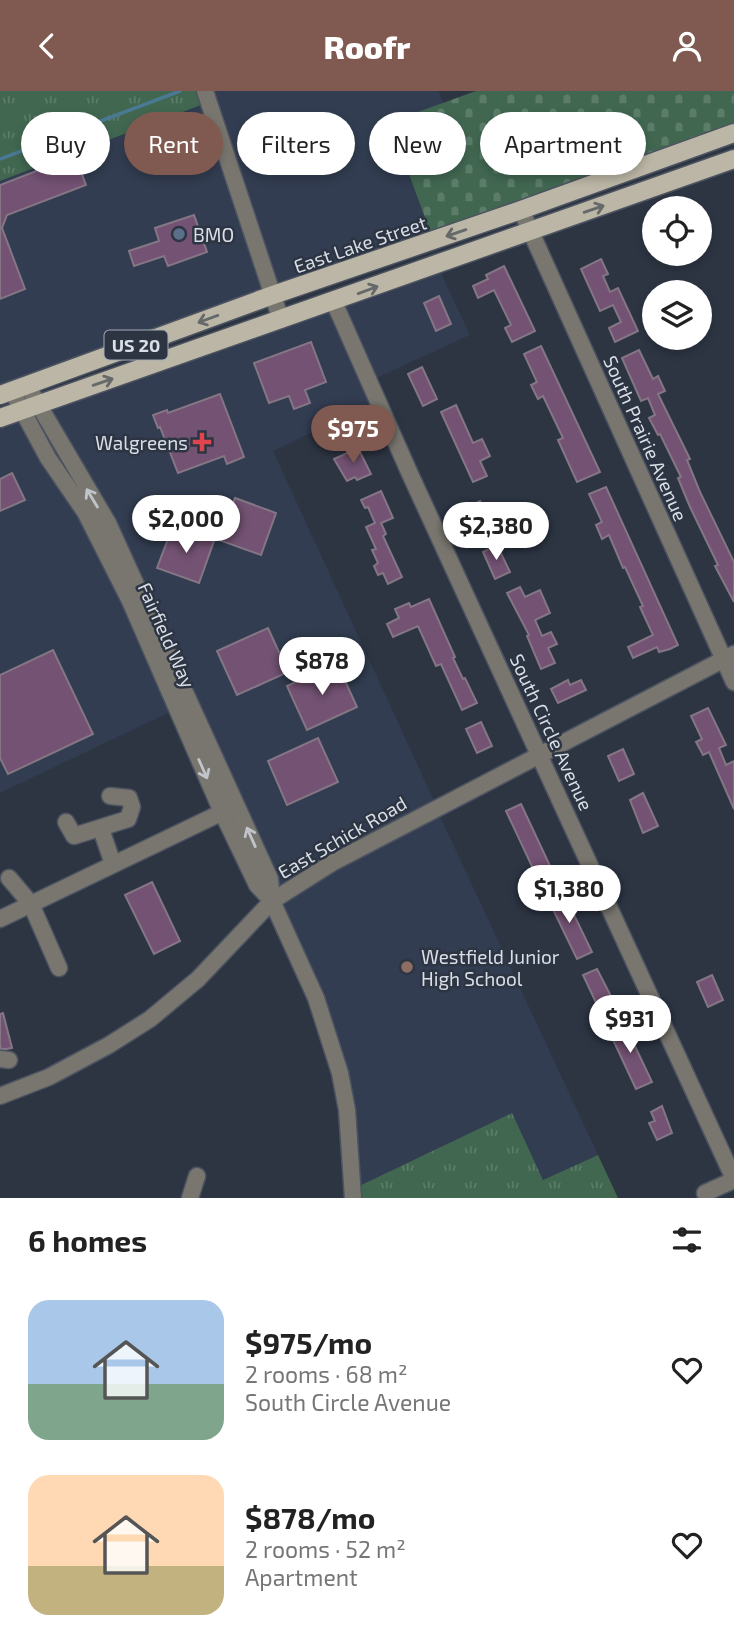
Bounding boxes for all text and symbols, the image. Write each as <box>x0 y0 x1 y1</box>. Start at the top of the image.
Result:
icon: back <box>28 27 66 65</box>
text: Roofr <box>324 27 410 65</box>
icon: person <box>668 27 706 65</box>
chip: Buy <box>21 112 110 175</box>
chip: Rent <box>124 112 223 175</box>
chip: Filters <box>237 112 355 175</box>
chip: New <box>369 112 466 175</box>
chip: Apartment <box>480 112 646 175</box>
map controls <box>642 196 712 350</box>
button: locate <box>642 196 712 266</box>
one-way arrow <box>582 202 604 214</box>
street label: East Lake Street <box>291 210 429 278</box>
place label: BMO <box>193 223 234 246</box>
marker: BMO <box>171 226 187 242</box>
one-way arrow <box>446 228 468 240</box>
button: layers <box>642 280 712 350</box>
one-way arrow <box>357 282 379 295</box>
one-way arrow <box>198 313 220 326</box>
road number: US 20 <box>104 331 168 359</box>
street label: South Prairie Avenue <box>599 352 693 524</box>
one-way arrow <box>92 375 114 387</box>
pin: $975 <box>312 405 394 465</box>
text: $975 <box>327 414 379 442</box>
place label: Walgreens <box>95 431 188 454</box>
marker: Walgreens <box>194 434 210 450</box>
one-way arrow <box>85 489 99 509</box>
pin: $2,000 <box>129 496 243 555</box>
pin: $2,380 <box>439 503 553 562</box>
text: $2,000 <box>148 504 224 532</box>
text: $2,380 <box>459 511 533 539</box>
street label: Fairfield Way <box>133 579 201 691</box>
pin: $878 <box>281 637 363 697</box>
text: $878 <box>295 646 349 674</box>
street label: South Circle Avenue <box>506 650 598 814</box>
one-way arrow <box>197 757 210 779</box>
street label: East Schick Road <box>274 791 410 883</box>
one-way arrow <box>244 827 257 848</box>
pin: $1,380 <box>512 865 626 925</box>
text: $1,380 <box>534 874 604 902</box>
place label: Westfield Junior High School <box>421 945 560 990</box>
marker: Westfield Junior High School <box>399 959 415 975</box>
pin: $931 <box>589 995 671 1055</box>
text: $931 <box>605 1004 655 1032</box>
icon: filters <box>668 1221 706 1259</box>
text: 6 homes <box>28 1222 147 1258</box>
text: $975/mo <box>245 1324 372 1360</box>
icon: home <box>84 1328 168 1412</box>
icon: heart <box>668 1351 706 1389</box>
text: 2 rooms · 68 m² <box>245 1360 408 1388</box>
text: South Circle Avenue <box>245 1388 451 1416</box>
text: $878/mo <box>245 1499 375 1535</box>
icon: home <box>84 1503 168 1587</box>
icon: heart <box>668 1526 706 1564</box>
text: 2 rooms · 52 m² <box>245 1535 406 1563</box>
text: Apartment <box>245 1563 358 1591</box>

